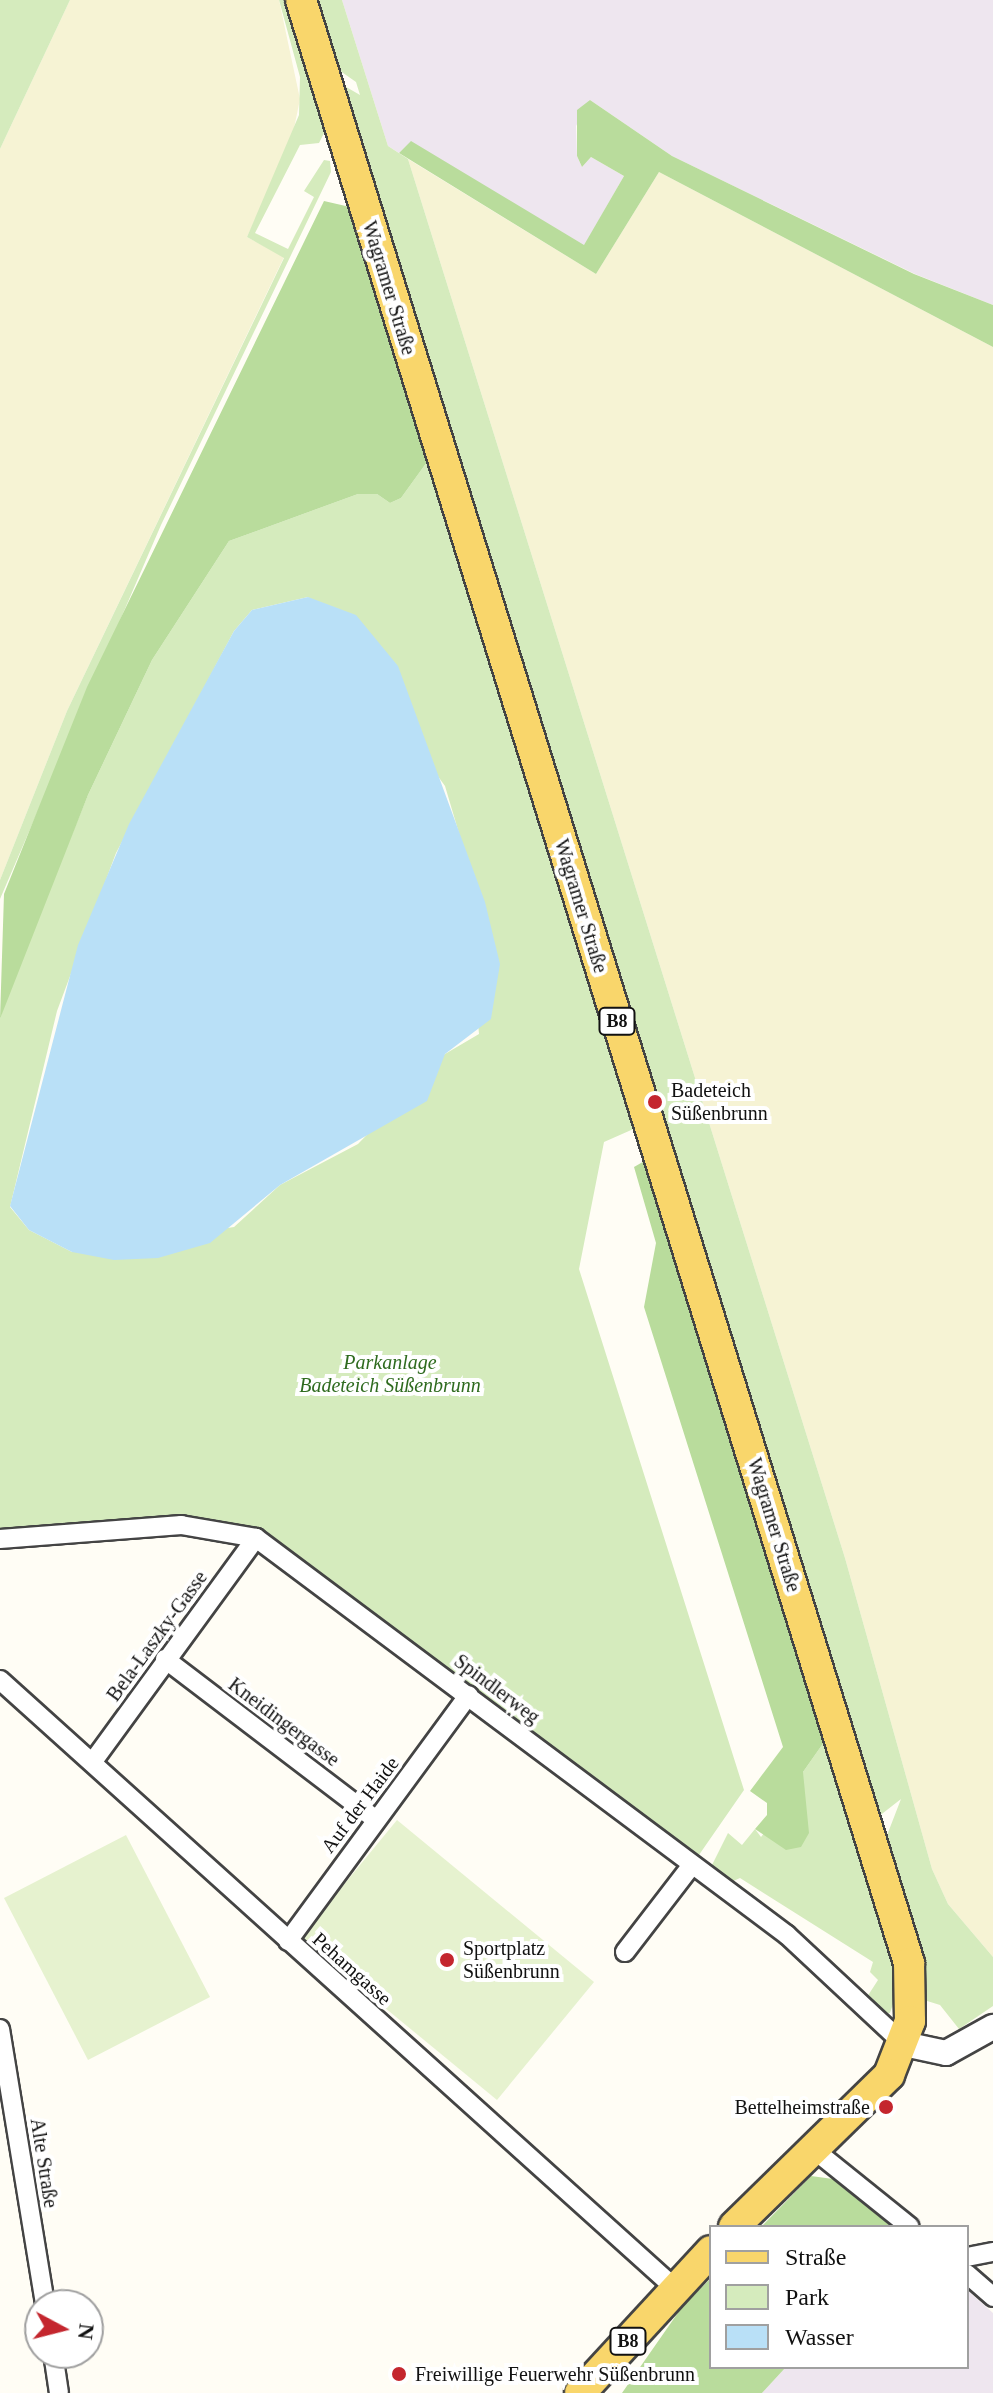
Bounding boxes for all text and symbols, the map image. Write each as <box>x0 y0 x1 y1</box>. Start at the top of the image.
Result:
street label: Wagramer Straße <box>357 218 421 358</box>
street label: Wagramer Straße <box>549 836 613 976</box>
road number: B8 <box>597 1007 637 1035</box>
place label: Badeteich Süßenbrunn <box>671 1078 768 1125</box>
marker: Badeteich Süßenbrunn <box>646 1093 664 1111</box>
park label: Parkanlage Badeteich Süßenbrunn <box>299 1350 481 1397</box>
street label: Wagramer Straße <box>742 1455 806 1595</box>
street label: Bela-Laszky-Gasse <box>102 1566 212 1706</box>
street label: Spindlerweg <box>449 1649 545 1729</box>
street label: Kneidingergasse <box>224 1672 344 1772</box>
street label: Auf der Haide <box>316 1752 404 1858</box>
street label: Pehamgasse <box>308 1927 396 2011</box>
place label: Sportplatz Süßenbrunn <box>463 1936 560 1983</box>
marker: Sportplatz Süßenbrunn <box>438 1951 456 1969</box>
place label: Bettelheimstraße <box>734 2095 870 2119</box>
marker: Bettelheimstraße <box>877 2098 895 2116</box>
street label: Alte Straße <box>25 2116 63 2210</box>
legend <box>709 2225 969 2369</box>
text: Straße <box>785 2244 846 2270</box>
text: Park <box>785 2284 829 2310</box>
north arrow <box>24 2289 104 2369</box>
text: N <box>73 2322 100 2341</box>
text: Wasser <box>785 2324 854 2350</box>
road number: B8 <box>608 2327 648 2355</box>
place label: Freiwillige Feuerwehr Süßenbrunn <box>415 2362 695 2386</box>
marker: Freiwillige Feuerwehr Süßenbrunn <box>390 2365 408 2383</box>

